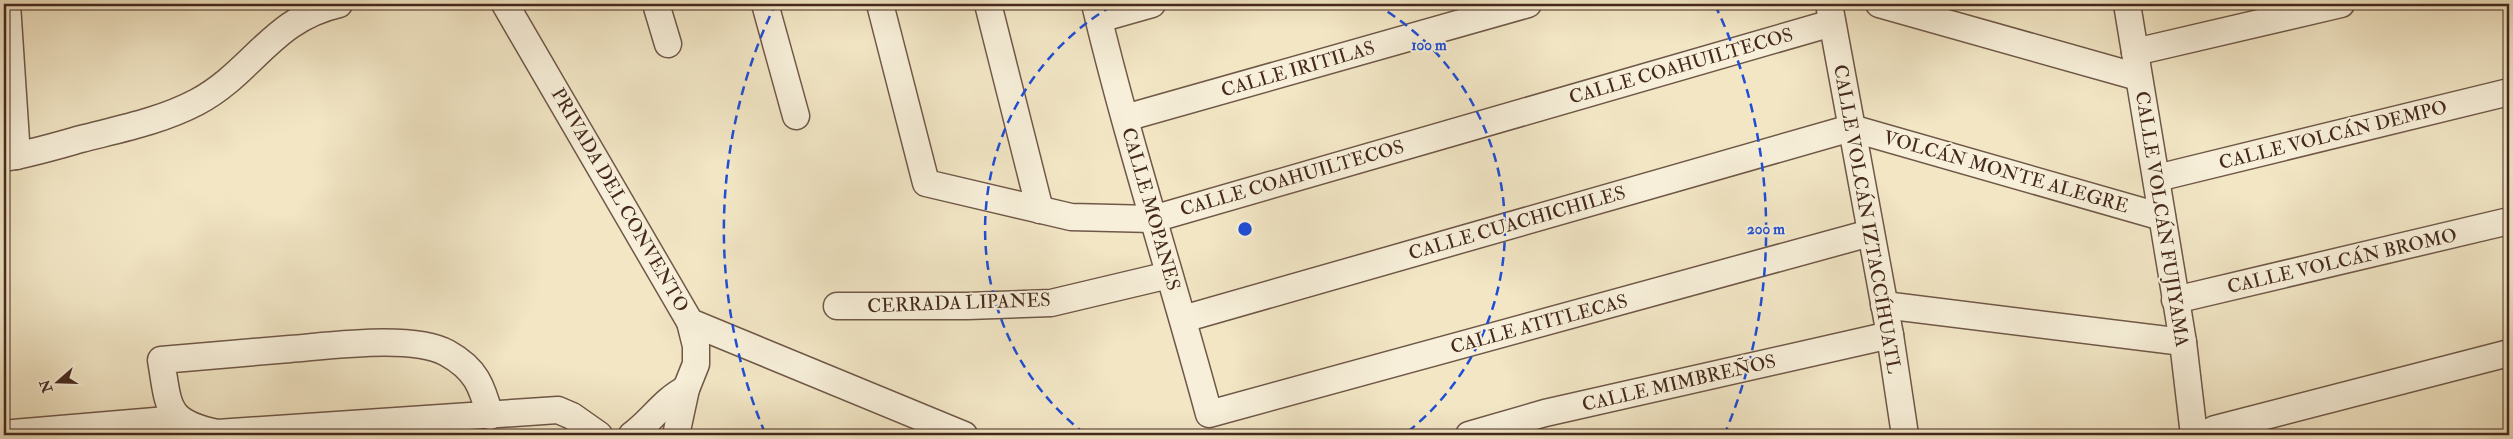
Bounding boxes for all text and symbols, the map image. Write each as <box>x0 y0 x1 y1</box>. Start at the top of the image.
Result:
street label: CALLE COAHUILTECOS <box>1566 23 1796 109</box>
street label: CALLE IRITILAS <box>1218 36 1378 102</box>
text: 100 m <box>1411 36 1447 55</box>
street label: CALLE VOLCÁN IZTACCÍHUATL <box>1828 62 1908 376</box>
street label: PRIVADA DEL CONVENTO <box>546 84 694 316</box>
street label: CALLE VOLCÁN FUJIYAMA <box>2130 89 2196 349</box>
street label: CALLE VOLCÁN DEMPO <box>2216 93 2450 175</box>
street label: VOLCÁN MONTE ALEGRE <box>1881 124 2132 219</box>
street label: CALLE MOPANES <box>1116 125 1186 293</box>
street label: CALLE COAHUILTECOS <box>1177 135 1407 221</box>
street label: CALLE CUACHICHILES <box>1406 181 1628 265</box>
centre of rings <box>1236 220 1254 238</box>
text: 200 m <box>1747 220 1785 239</box>
street label: CALLE VOLCÁN BROMO <box>2224 221 2459 299</box>
street label: CERRADA LIPANES <box>867 288 1051 318</box>
street label: CALLE ATITLECAS <box>1448 289 1630 359</box>
street label: CALLE MIMBREÑOS <box>1579 347 1778 417</box>
north arrow <box>32 356 82 406</box>
text: N <box>36 377 57 396</box>

